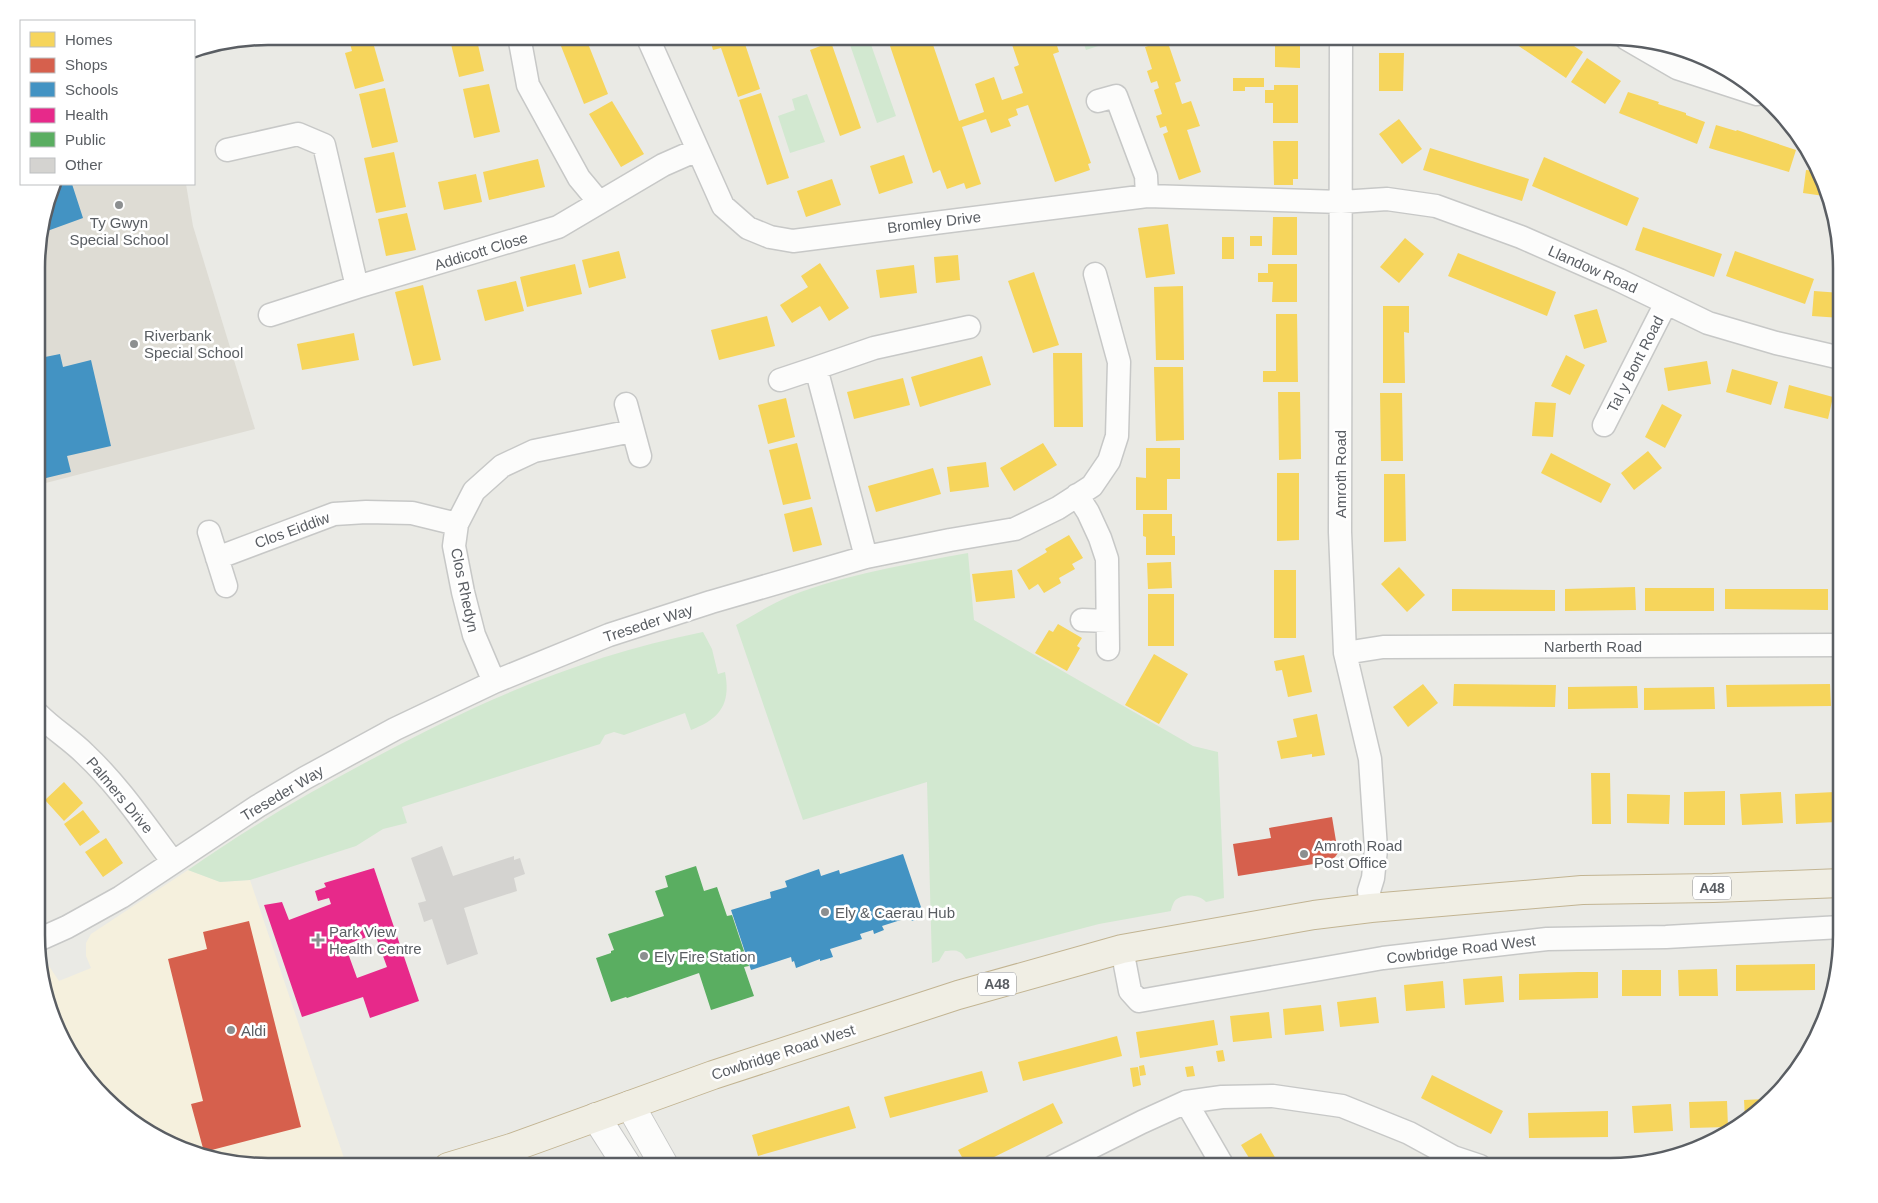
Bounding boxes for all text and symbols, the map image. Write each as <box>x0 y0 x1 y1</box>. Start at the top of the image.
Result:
legend <box>20 20 195 185</box>
text: Homes <box>65 31 113 48</box>
text: Shops <box>65 56 108 73</box>
text: Schools <box>65 81 118 98</box>
text: Health <box>65 106 108 123</box>
text: Public <box>65 131 106 148</box>
text: Other <box>65 156 103 173</box>
marker: Ty Gwyn Special School <box>113 199 125 211</box>
street label: Bromley Drive <box>886 208 982 236</box>
place label: Ty Gwyn Special School <box>69 214 169 248</box>
street label: Addicott Close <box>432 229 530 273</box>
street label: Llandow Road <box>1546 242 1640 296</box>
street label: Tal y Bont Road <box>1603 313 1667 415</box>
place label: Riverbank Special School <box>144 327 243 361</box>
marker: Riverbank Special School <box>128 338 140 350</box>
street label: Amroth Road <box>1332 430 1349 518</box>
street label: Clos Eiddiw <box>252 509 332 551</box>
street label: Clos Rhedyn <box>448 546 482 634</box>
street label: Treseder Way <box>601 600 695 645</box>
street label: Narberth Road <box>1544 638 1642 655</box>
street label: Palmers Drive <box>83 753 157 837</box>
street label: Treseder Way <box>238 761 327 824</box>
place label: Amroth Road Post Office <box>1314 837 1402 871</box>
marker: Amroth Road Post Office <box>1298 848 1310 860</box>
road number: A48 <box>1693 876 1731 900</box>
place label: Ely & Caerau Hub <box>835 904 955 921</box>
marker: Ely & Caerau Hub <box>819 906 831 918</box>
place label: Park View Health Centre <box>329 923 422 957</box>
street label: Cowbridge Road West <box>1386 931 1537 967</box>
marker: Park View Health Centre <box>311 933 325 947</box>
place label: Ely Fire Station <box>654 948 756 965</box>
marker: Ely Fire Station <box>638 950 650 962</box>
road number: A48 <box>978 972 1016 996</box>
street label: Cowbridge Road West <box>709 1021 858 1083</box>
place label: Aldi <box>241 1022 266 1039</box>
marker: Aldi <box>225 1024 237 1036</box>

